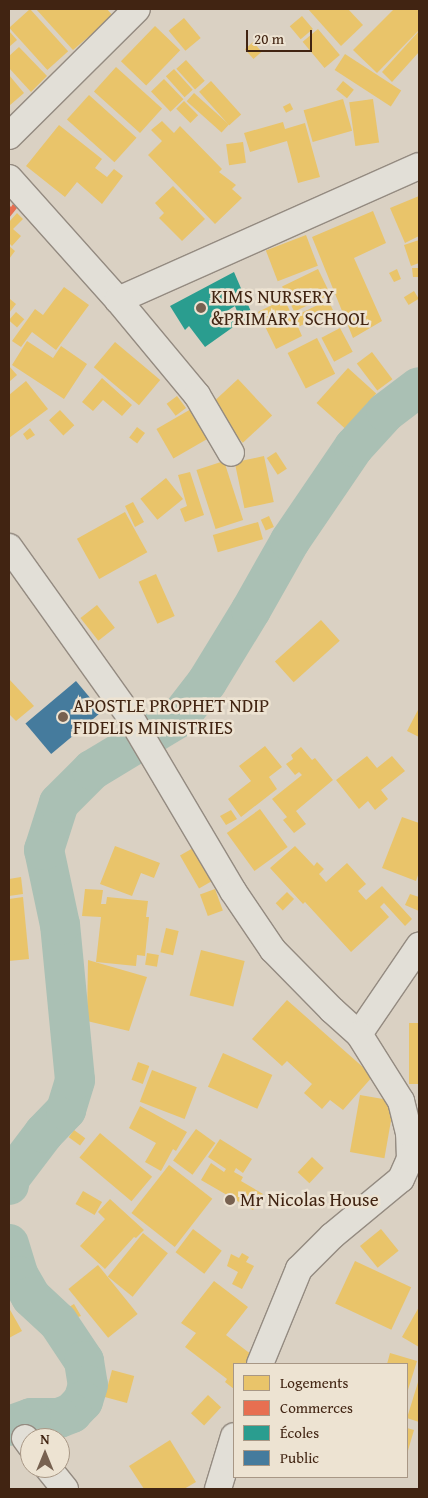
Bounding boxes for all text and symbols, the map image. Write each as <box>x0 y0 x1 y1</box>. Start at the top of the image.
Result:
scale bar <box>248 20 314 52</box>
text: 20 m <box>254 28 284 49</box>
place label: KIMS NURSERY &PRIMARY SCHOOL <box>211 286 369 330</box>
marker: KIMS NURSERY &PRIMARY SCHOOL <box>195 302 207 314</box>
place label: APOSTLE PROPHET NDIP FIDELIS MINISTRIES <box>73 695 269 739</box>
marker: APOSTLE PROPHET NDIP FIDELIS MINISTRIES <box>57 711 69 723</box>
place label: Mr Nicolas House <box>240 1189 379 1211</box>
marker: Mr Nicolas House <box>224 1194 236 1206</box>
legend <box>233 1363 408 1478</box>
text: Logements <box>280 1372 348 1393</box>
text: Commerces <box>280 1397 353 1418</box>
text: Écoles <box>280 1422 319 1443</box>
north arrow <box>20 1428 70 1478</box>
text: N <box>40 1429 50 1449</box>
text: Public <box>280 1447 319 1468</box>

